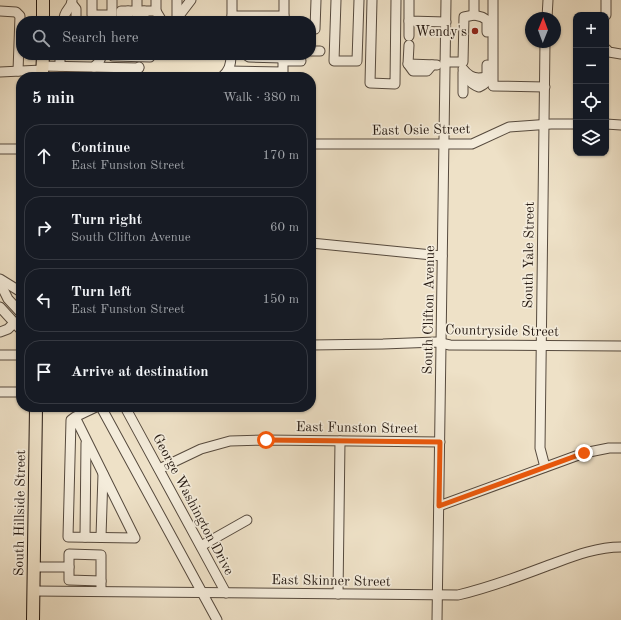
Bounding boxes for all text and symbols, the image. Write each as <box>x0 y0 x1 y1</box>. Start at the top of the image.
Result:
north arrow <box>525 12 561 48</box>
map controls <box>573 12 609 156</box>
button: + <box>573 12 609 48</box>
search box <box>16 16 316 60</box>
place label: Wendy's <box>415 25 467 39</box>
marker: Wendy's <box>470 26 480 36</box>
icon: search <box>30 27 52 49</box>
text: Search here <box>62 31 139 46</box>
button: − <box>573 48 609 84</box>
button: locate <box>573 84 609 120</box>
text: 5 min <box>32 90 75 107</box>
text: Walk · 380 m <box>223 91 300 104</box>
button: layers <box>573 120 609 156</box>
street label: East Osie Street <box>372 122 471 138</box>
text: Continue <box>71 141 130 156</box>
icon: ahead <box>33 145 55 167</box>
text: 170 m <box>262 149 299 162</box>
text: East Funston Street <box>71 159 185 172</box>
street label: South Yale Street <box>521 201 537 309</box>
text: Turn right <box>71 213 142 228</box>
icon: right <box>33 217 55 239</box>
text: 60 m <box>270 221 299 234</box>
text: South Clifton Avenue <box>71 231 191 244</box>
street label: South Clifton Avenue <box>421 245 437 375</box>
text: Turn left <box>71 285 131 300</box>
icon: left <box>33 289 55 311</box>
text: 150 m <box>262 293 299 306</box>
text: East Funston Street <box>71 303 185 316</box>
street label: Countryside Street <box>445 323 559 339</box>
icon: arrive <box>33 361 55 383</box>
text: Arrive at destination <box>71 365 209 380</box>
street label: East Funston Street <box>296 420 418 436</box>
route start <box>257 431 275 449</box>
street label: George Washington Drive <box>150 432 236 577</box>
route end <box>575 444 593 462</box>
street label: South Hillside Street <box>12 450 28 576</box>
street label: East Skinner Street <box>271 573 391 589</box>

